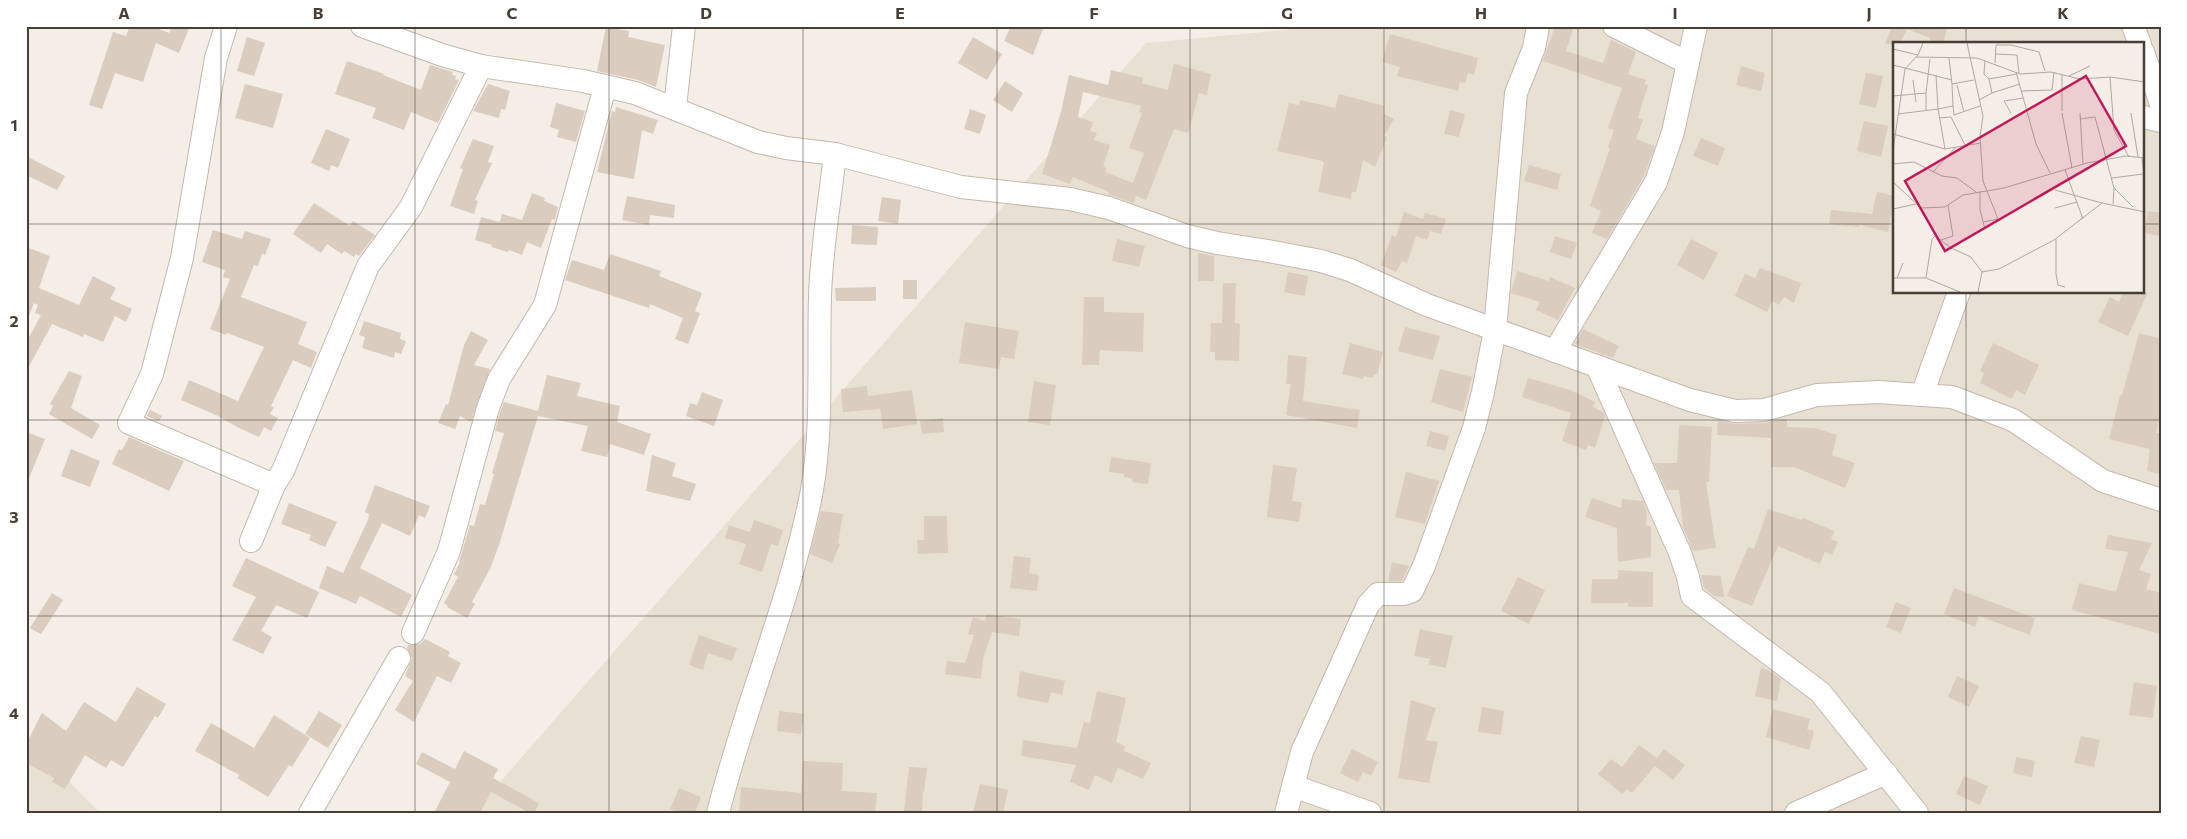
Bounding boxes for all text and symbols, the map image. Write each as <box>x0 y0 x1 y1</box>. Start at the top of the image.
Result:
text: A <box>118 3 130 22</box>
text: B <box>313 3 324 22</box>
text: C <box>507 3 518 22</box>
text: D <box>700 3 712 22</box>
text: E <box>895 3 905 22</box>
text: F <box>1089 3 1099 22</box>
text: G <box>1281 3 1293 22</box>
text: H <box>1475 3 1487 22</box>
text: I <box>1672 3 1678 22</box>
text: J <box>1866 3 1872 22</box>
text: K <box>2057 3 2069 22</box>
inset map <box>1893 42 2144 294</box>
text: 1 <box>10 115 18 134</box>
text: 2 <box>9 311 19 330</box>
text: 3 <box>9 507 19 526</box>
text: 4 <box>9 703 19 722</box>

